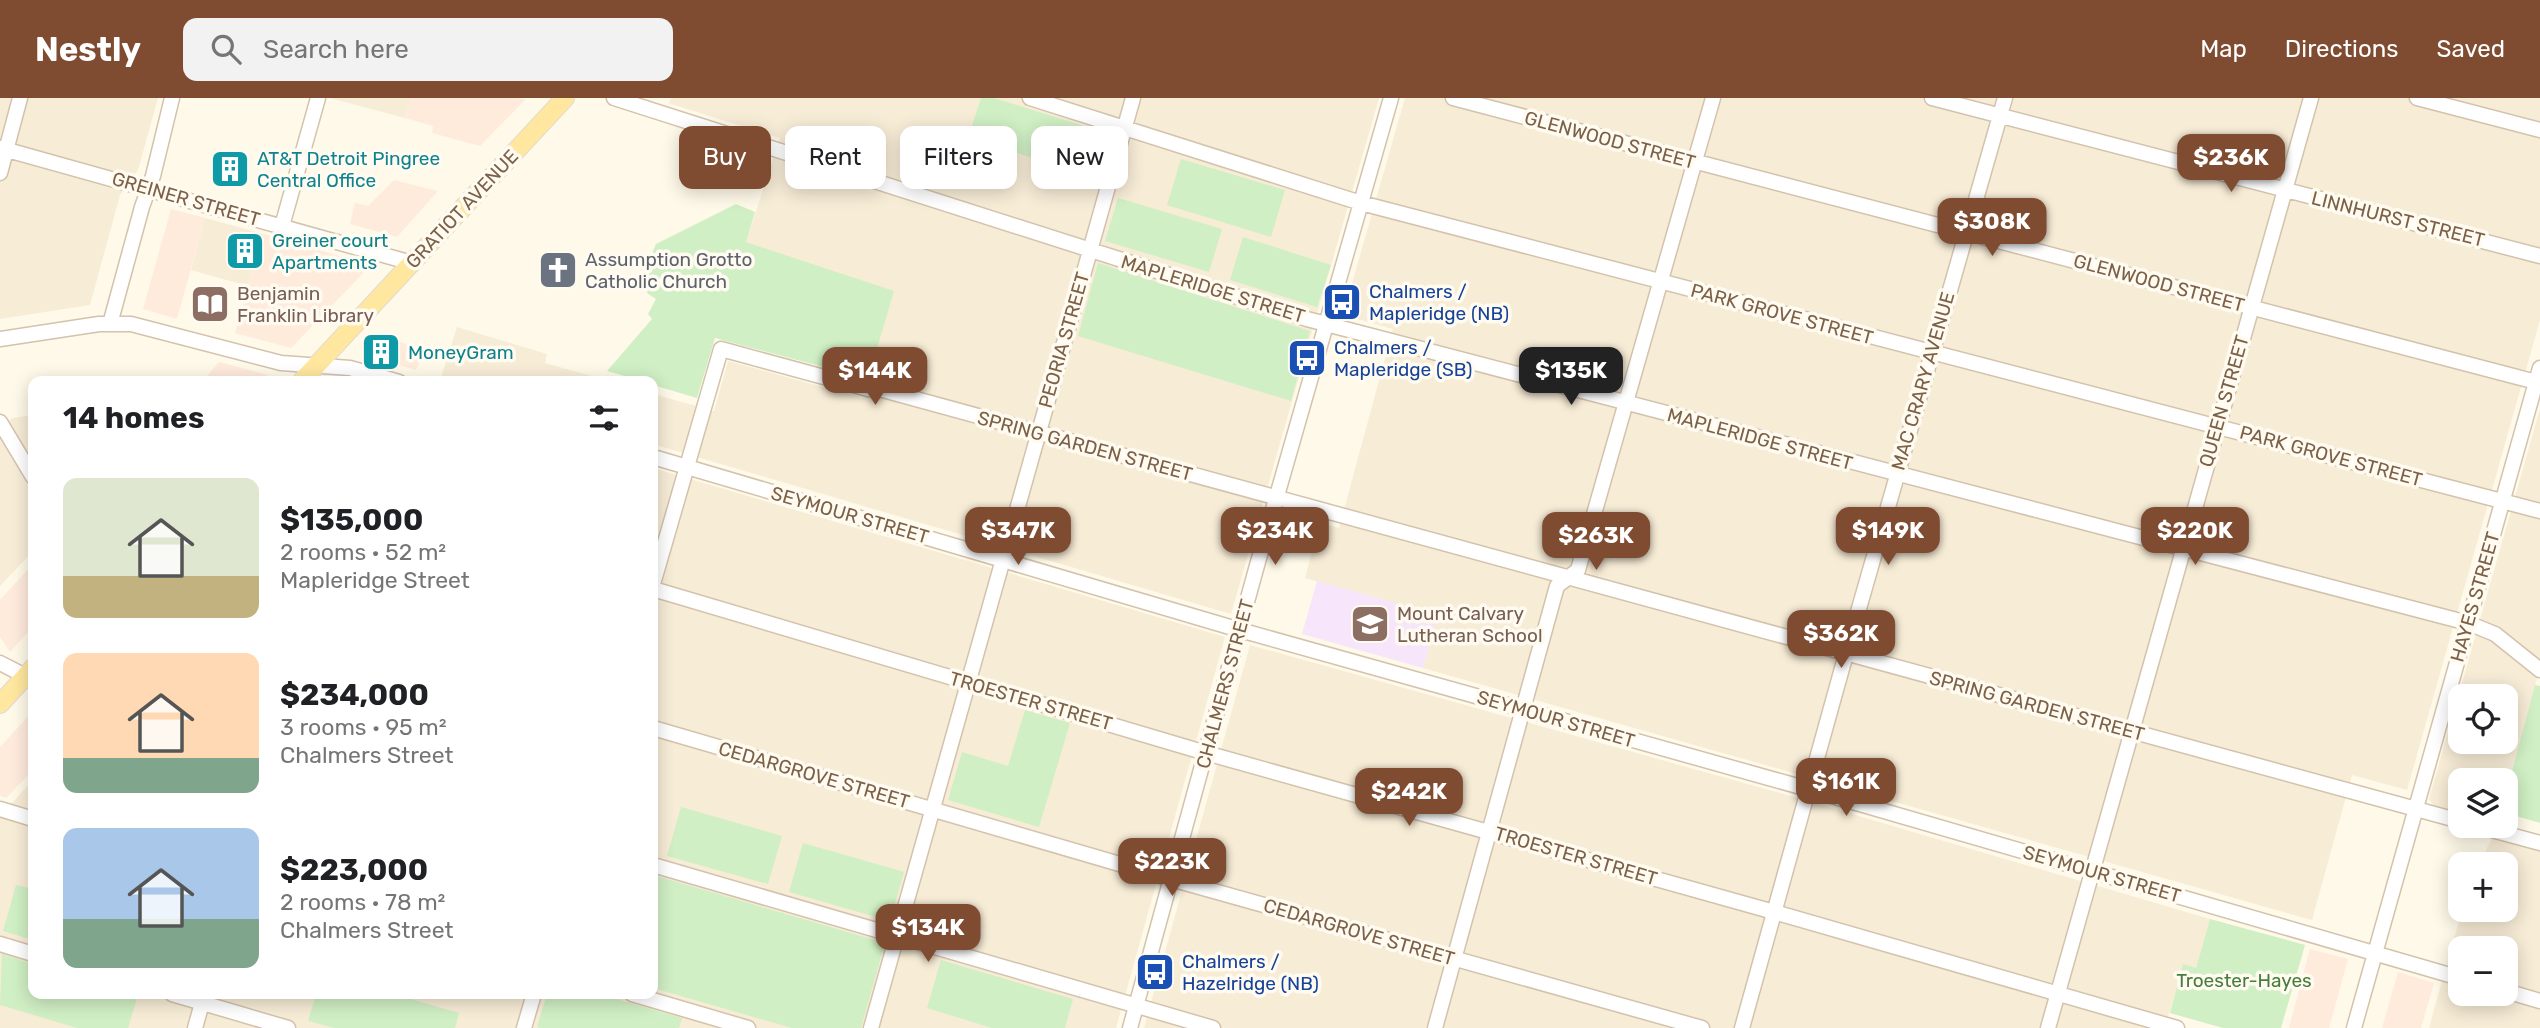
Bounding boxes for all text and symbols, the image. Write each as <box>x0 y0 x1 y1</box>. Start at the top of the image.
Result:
search box <box>183 18 673 81</box>
text: Nestly <box>35 30 141 69</box>
icon: search <box>207 30 245 68</box>
text: Search here <box>263 34 409 65</box>
text: Map <box>2200 35 2247 63</box>
text: Directions <box>2285 35 2398 63</box>
text: Saved <box>2436 35 2505 63</box>
street label: GLENWOOD STREET <box>1522 106 1698 174</box>
chip: Buy <box>679 126 771 189</box>
chip: Rent <box>785 126 886 189</box>
chip: Filters <box>900 126 1017 189</box>
chip: New <box>1031 126 1128 189</box>
pin: $236K <box>2182 134 2280 194</box>
text: $236K <box>2193 143 2269 171</box>
street label: GRATIOT AVENUE <box>401 145 523 273</box>
place label: AT&T Detroit Pingree Central Office <box>257 147 440 192</box>
building icon: AT&T Detroit Pingree Central Office <box>209 148 251 190</box>
street label: GREINER STREET <box>109 167 263 231</box>
street label: LINNHURST STREET <box>2309 186 2487 252</box>
pin: $308K <box>1943 198 2041 258</box>
text: $308K <box>1954 207 2030 235</box>
place label: Greiner court Apartments <box>272 229 389 274</box>
building icon: Greiner court Apartments <box>224 230 266 272</box>
place label: Assumption Grotto Catholic Church <box>585 248 752 293</box>
church icon: Assumption Grotto Catholic Church <box>537 249 579 291</box>
street label: GLENWOOD STREET <box>2071 249 2247 317</box>
street label: MAPLERIDGE STREET <box>1118 250 1308 328</box>
street label: PEORIA STREET <box>1034 269 1094 411</box>
street label: PARK GROVE STREET <box>1688 279 1876 349</box>
place label: Chalmers / Mapleridge (NB) <box>1369 280 1509 325</box>
bus stop icon: Chalmers / Mapleridge (NB) <box>1321 281 1363 323</box>
place label: Benjamin Franklin Library <box>237 282 374 327</box>
library icon: Benjamin Franklin Library <box>189 283 231 325</box>
street label: MAC CRARY AVENUE <box>1887 289 1959 473</box>
building icon: MoneyGram <box>360 331 402 373</box>
street label: QUEEN STREET <box>2194 332 2254 470</box>
place label: Chalmers / Mapleridge (SB) <box>1334 336 1472 381</box>
bus stop icon: Chalmers / Mapleridge (SB) <box>1286 337 1328 379</box>
place label: MoneyGram <box>408 341 514 364</box>
pin: $144K <box>826 348 924 407</box>
pin: $135K <box>1522 348 1620 407</box>
text: $144K <box>838 356 912 384</box>
text: $135K <box>1535 356 1607 384</box>
icon: filters <box>585 399 623 437</box>
text: 14 homes <box>63 400 205 436</box>
street label: MAPLERIDGE STREET <box>1665 403 1855 475</box>
street label: SPRING GARDEN STREET <box>975 406 1195 486</box>
street label: PARK GROVE STREET <box>2237 421 2425 491</box>
street label: SEYMOUR STREET <box>768 481 932 549</box>
text: $135,000 <box>280 502 423 538</box>
icon: home <box>119 506 203 590</box>
pin: $347K <box>969 508 1067 567</box>
pin: $234K <box>1226 508 1324 567</box>
pin: $149K <box>1839 508 1937 567</box>
pin: $220K <box>2146 508 2244 567</box>
pin: $263K <box>1547 512 1645 572</box>
text: $347K <box>981 516 1055 544</box>
text: $234K <box>1237 516 1313 544</box>
text: $149K <box>1852 516 1924 544</box>
text: $220K <box>2157 516 2233 544</box>
text: $263K <box>1558 521 1634 549</box>
street label: HAYES STREET <box>2445 529 2505 665</box>
text: 2 rooms · 52 m² <box>280 538 446 566</box>
text: Mapleridge Street <box>280 566 470 594</box>
street label: CHALMERS STREET <box>1191 597 1259 771</box>
place label: Mount Calvary Lutheran School <box>1397 602 1543 647</box>
school or university icon: Mount Calvary Lutheran School <box>1349 603 1391 645</box>
pin: $362K <box>1792 610 1890 670</box>
text: $362K <box>1803 619 1879 647</box>
street label: SPRING GARDEN STREET <box>1927 666 2147 746</box>
street label: TROESTER STREET <box>947 667 1115 735</box>
text: $234,000 <box>280 677 429 713</box>
icon: home <box>119 681 203 765</box>
map controls <box>2448 684 2518 1006</box>
button: locate <box>2448 684 2518 754</box>
street label: SEYMOUR STREET <box>1474 685 1638 753</box>
text: 3 rooms · 95 m² <box>280 713 447 741</box>
street label: CEDARGROVE STREET <box>716 737 912 813</box>
text: Chalmers Street <box>280 741 454 769</box>
pin: $161K <box>1797 758 1895 818</box>
text: $161K <box>1812 767 1880 795</box>
pin: $242K <box>1360 768 1458 828</box>
button: layers <box>2448 768 2518 838</box>
text: $242K <box>1371 777 1447 805</box>
street label: TROESTER STREET <box>1492 822 1660 890</box>
pin: $223K <box>1123 838 1221 898</box>
street label: SEYMOUR STREET <box>2020 840 2184 908</box>
text: $223K <box>1134 847 1210 875</box>
text: $223,000 <box>280 852 428 888</box>
button: + <box>2448 852 2518 922</box>
icon: home <box>119 856 203 940</box>
text: 2 rooms · 78 m² <box>280 888 445 916</box>
street label: CEDARGROVE STREET <box>1261 894 1457 970</box>
pin: $134K <box>879 904 977 964</box>
text: $134K <box>892 913 964 941</box>
text: Chalmers Street <box>280 916 454 944</box>
button: − <box>2448 936 2518 1006</box>
place label: Chalmers / Hazelridge (NB) <box>1182 950 1319 995</box>
bus stop icon: Chalmers / Hazelridge (NB) <box>1134 951 1176 993</box>
park label: Troester-Hayes <box>2176 969 2312 992</box>

